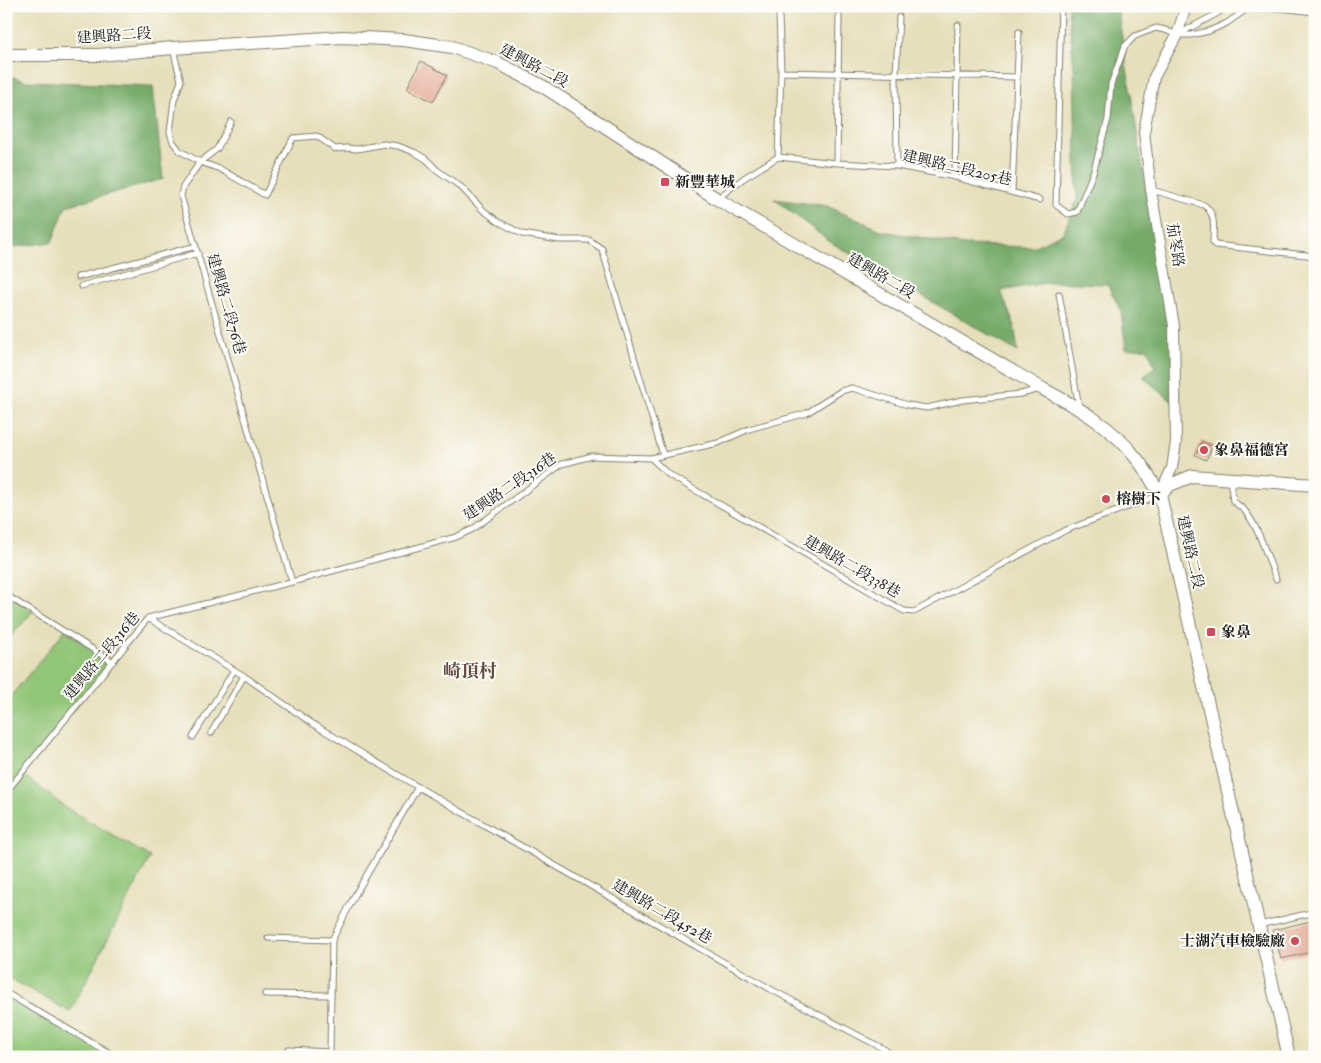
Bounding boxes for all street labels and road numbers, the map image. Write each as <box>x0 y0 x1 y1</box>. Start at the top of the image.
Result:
street label: 建興路二段 <box>76 24 152 48</box>
street label: 建興路二段 <box>496 40 572 92</box>
street label: 建興路二段205巷 <box>900 146 1014 190</box>
street label: 茄苳路 <box>1162 221 1188 269</box>
street label: 建興路二段 <box>844 249 918 303</box>
street label: 建興路二段76巷 <box>202 251 250 357</box>
street label: 建興路二段316巷 <box>460 449 560 525</box>
street label: 建興路二段 <box>1172 513 1208 591</box>
street label: 建興路二段338巷 <box>800 532 904 602</box>
street label: 建興路二段316巷 <box>60 608 144 704</box>
street label: 建興路二段452巷 <box>609 876 715 948</box>

